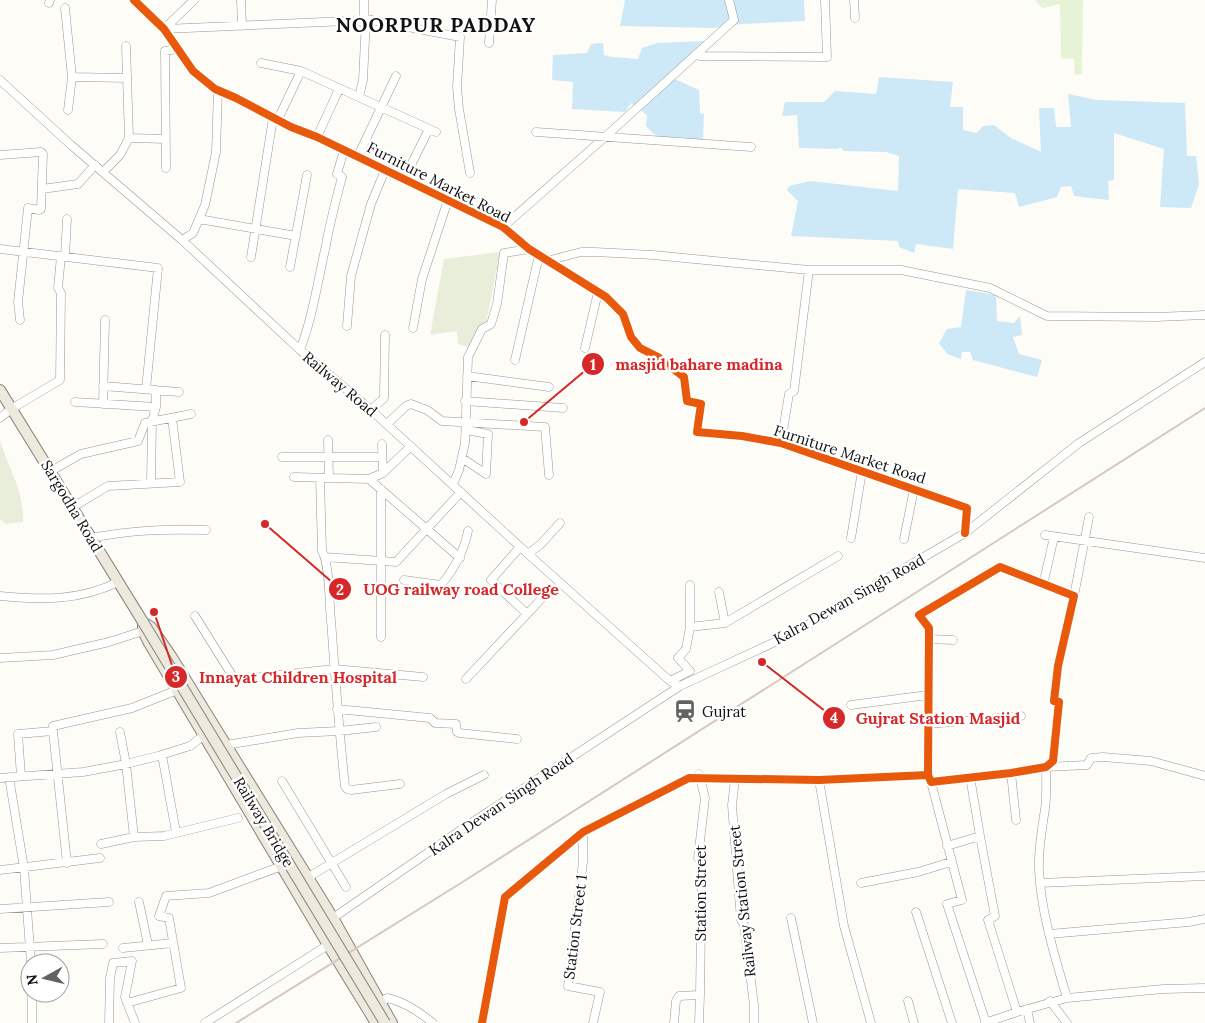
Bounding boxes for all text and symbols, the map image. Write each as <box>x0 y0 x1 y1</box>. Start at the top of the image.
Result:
district label: NOORPUR PADDAY <box>336 12 536 37</box>
street label: Furniture Market Road <box>364 137 514 227</box>
street label: Railway Road <box>299 347 381 421</box>
callout: masjid bahare madina <box>580 349 793 380</box>
text: masjid bahare madina <box>615 354 783 374</box>
text: 1 <box>590 355 596 374</box>
street label: Furniture Market Road <box>772 420 928 488</box>
street label: Sargodha Road <box>37 456 107 556</box>
street label: Kalra Dewan Singh Road <box>770 549 928 649</box>
callout: UOG railway road College <box>328 574 569 605</box>
text: UOG railway road College <box>363 579 559 599</box>
text: 2 <box>336 580 344 599</box>
callout: Innayat Children Hospital <box>164 661 407 692</box>
text: 3 <box>172 667 180 686</box>
text: Innayat Children Hospital <box>199 667 397 687</box>
station icon: Gujrat <box>672 698 698 724</box>
place label: Gujrat <box>702 702 746 721</box>
callout: Gujrat Station Masjid <box>821 702 1030 733</box>
text: 4 <box>830 708 838 727</box>
text: Gujrat Station Masjid <box>856 708 1021 728</box>
street label: Kalra Dewan Singh Road <box>425 749 577 859</box>
street label: Railway Bridge <box>230 773 298 871</box>
street label: Railway Station Street <box>725 824 759 978</box>
street label: Station Street <box>691 845 710 941</box>
street label: Station Street 1 <box>559 873 591 981</box>
north arrow <box>20 953 70 1003</box>
text: N <box>22 973 42 986</box>

